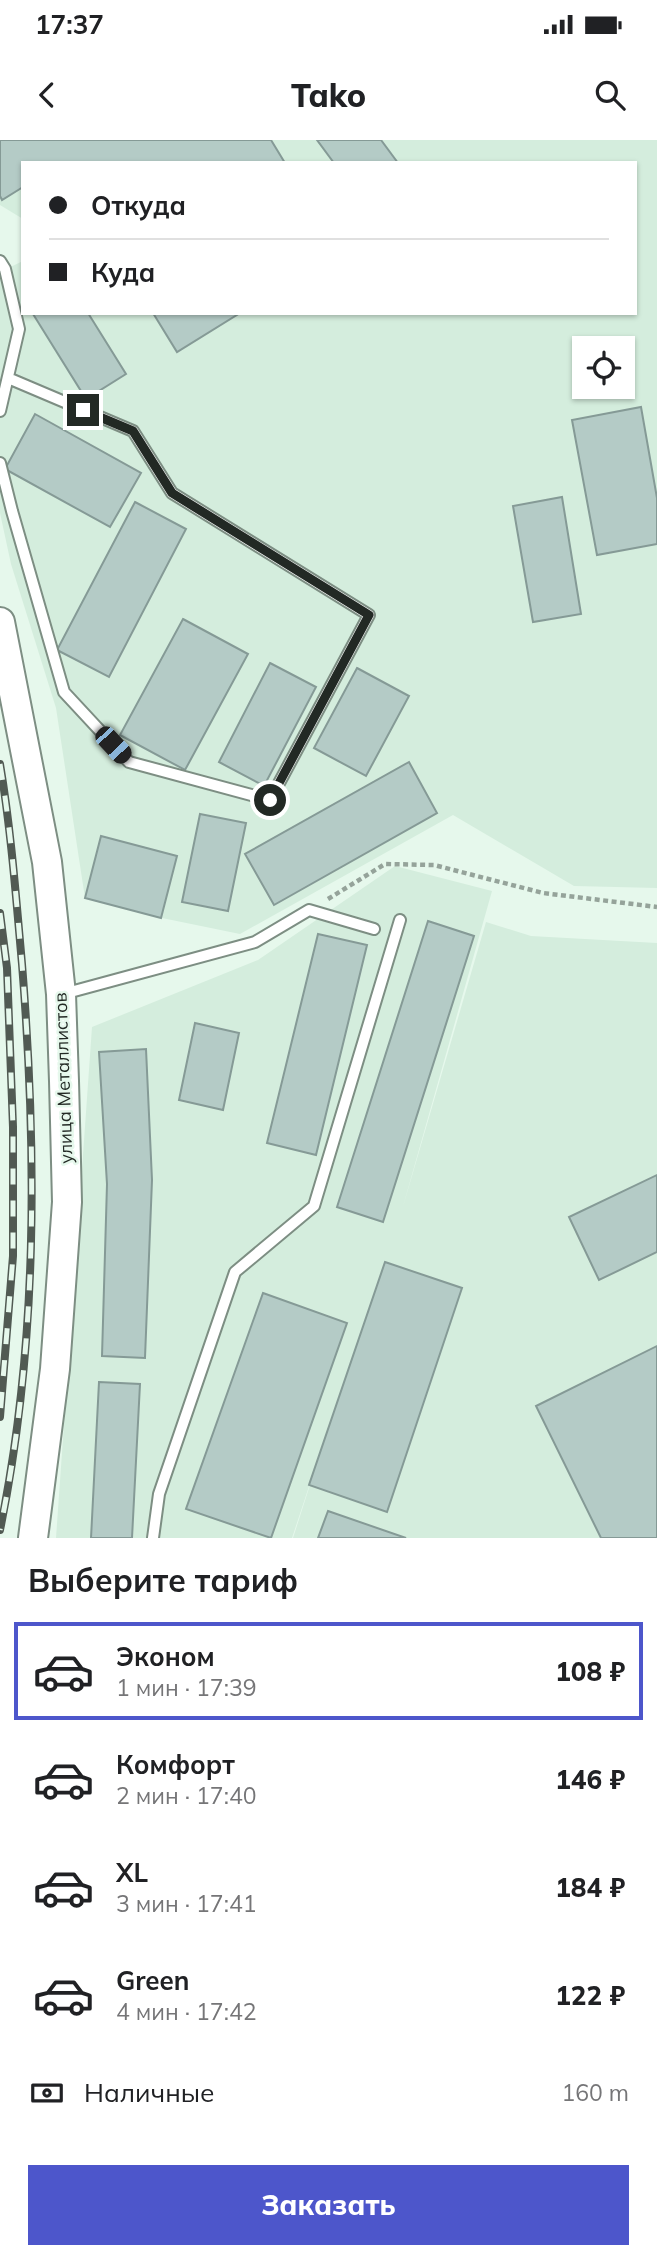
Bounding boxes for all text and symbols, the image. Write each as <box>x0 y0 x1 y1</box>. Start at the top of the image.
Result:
text: 17:37 <box>35 8 104 41</box>
text: Tako <box>291 75 366 115</box>
icon: back <box>28 76 66 114</box>
icon: search <box>591 76 629 114</box>
text: Откуда <box>91 189 186 222</box>
text: Куда <box>91 256 155 289</box>
map controls <box>572 336 635 399</box>
button: locate <box>572 336 635 399</box>
route end <box>67 394 99 426</box>
car <box>91 722 136 768</box>
route start <box>254 784 286 816</box>
street label: улица Металлистов <box>49 992 77 1164</box>
text: Выберите тариф <box>28 1560 298 1600</box>
icon: car <box>32 1640 95 1703</box>
text: Эконом <box>116 1640 215 1673</box>
text: 108 ₽ <box>555 1655 625 1688</box>
text: 1 мин · 17:39 <box>116 1673 256 1702</box>
icon: car <box>32 1748 95 1811</box>
text: Комфорт <box>116 1748 235 1781</box>
text: 146 ₽ <box>555 1763 625 1796</box>
text: 2 мин · 17:40 <box>116 1781 256 1810</box>
icon: car <box>32 1856 95 1919</box>
text: XL <box>116 1856 148 1889</box>
text: 184 ₽ <box>555 1871 625 1904</box>
text: 3 мин · 17:41 <box>116 1889 256 1918</box>
icon: car <box>32 1964 95 2027</box>
text: Green <box>116 1964 189 1997</box>
text: 122 ₽ <box>555 1979 625 2012</box>
text: 4 мин · 17:42 <box>116 1997 256 2026</box>
icon: cash <box>28 2074 66 2112</box>
text: Наличные <box>84 2076 214 2109</box>
text: 160 m <box>561 2078 629 2107</box>
button: Заказать <box>28 2165 629 2245</box>

